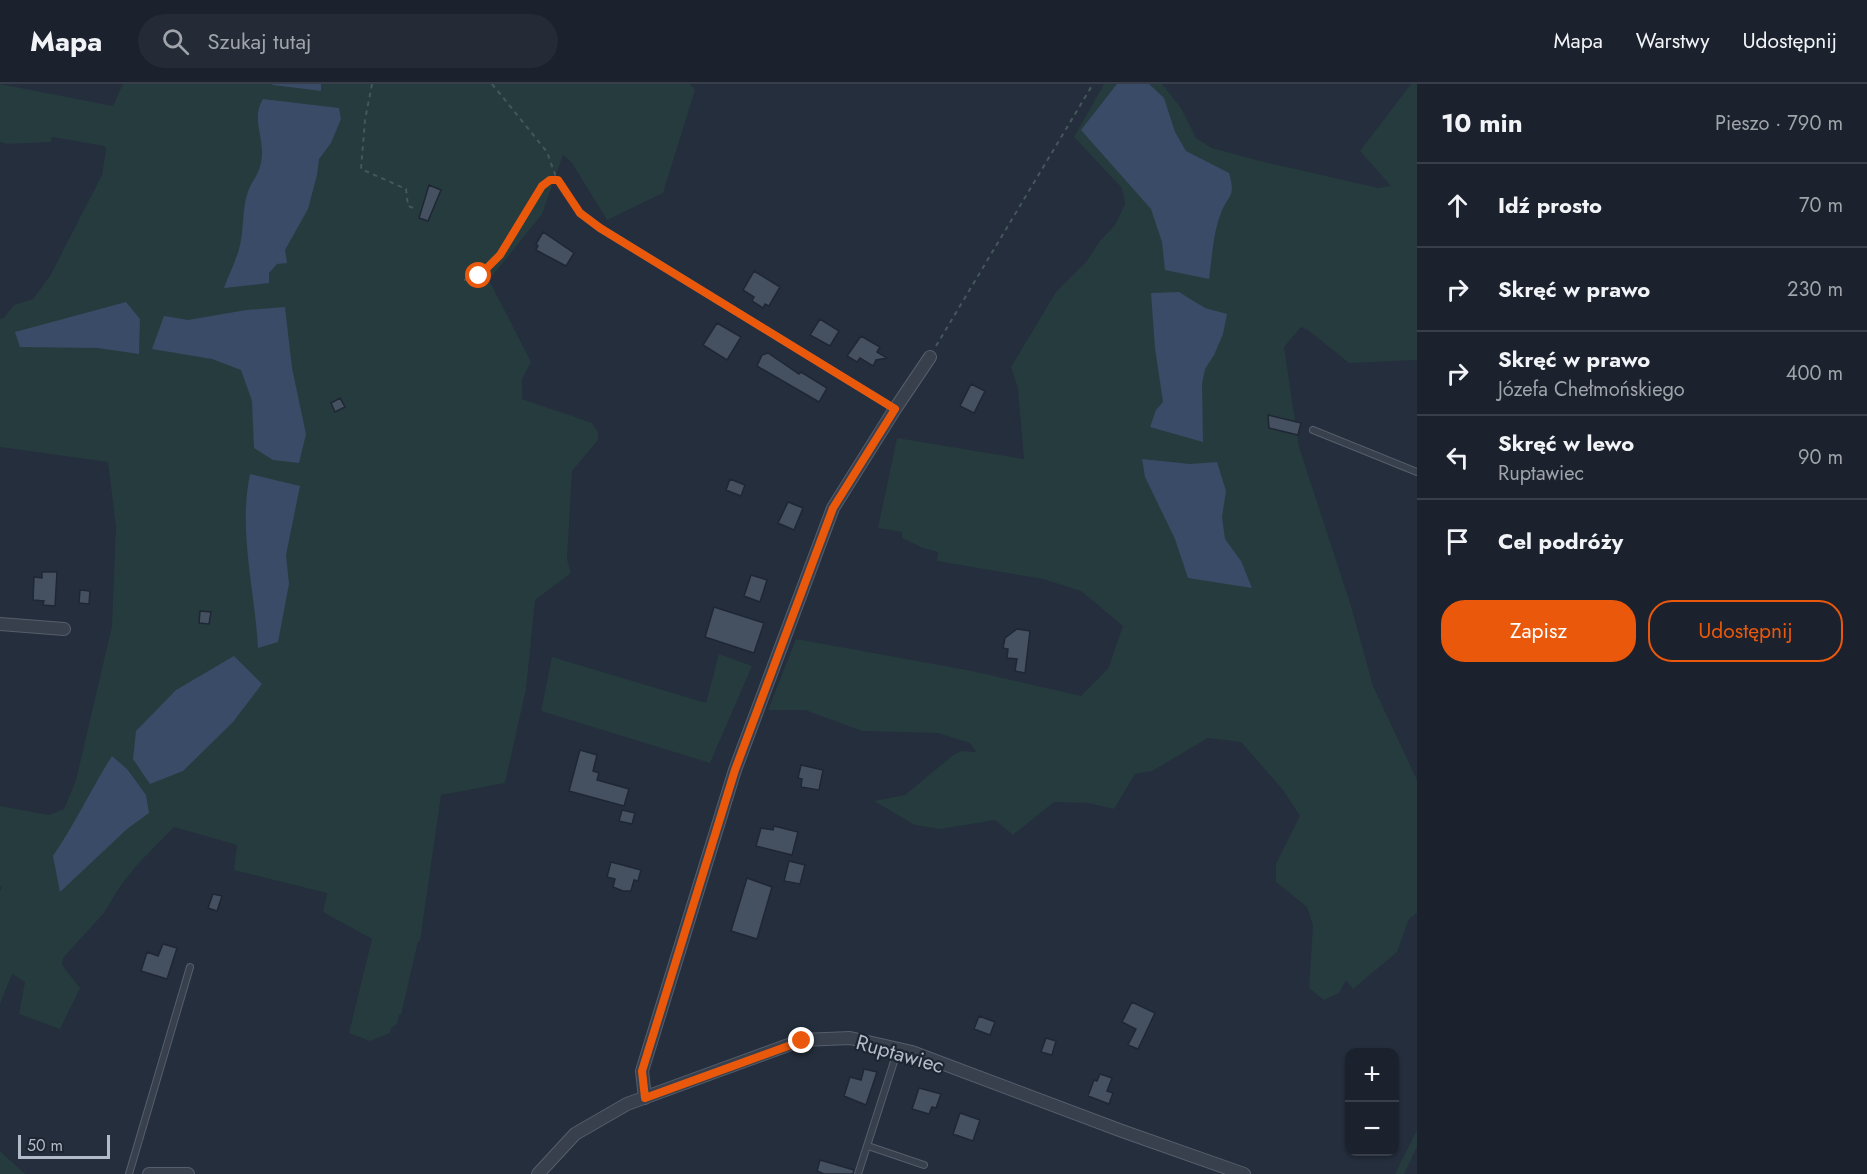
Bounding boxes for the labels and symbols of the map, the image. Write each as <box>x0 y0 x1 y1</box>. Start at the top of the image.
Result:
route start <box>465 262 491 288</box>
route end <box>788 1027 814 1053</box>
street label: Ruptawiec <box>852 1027 948 1081</box>
scale bar <box>18 1132 110 1160</box>

